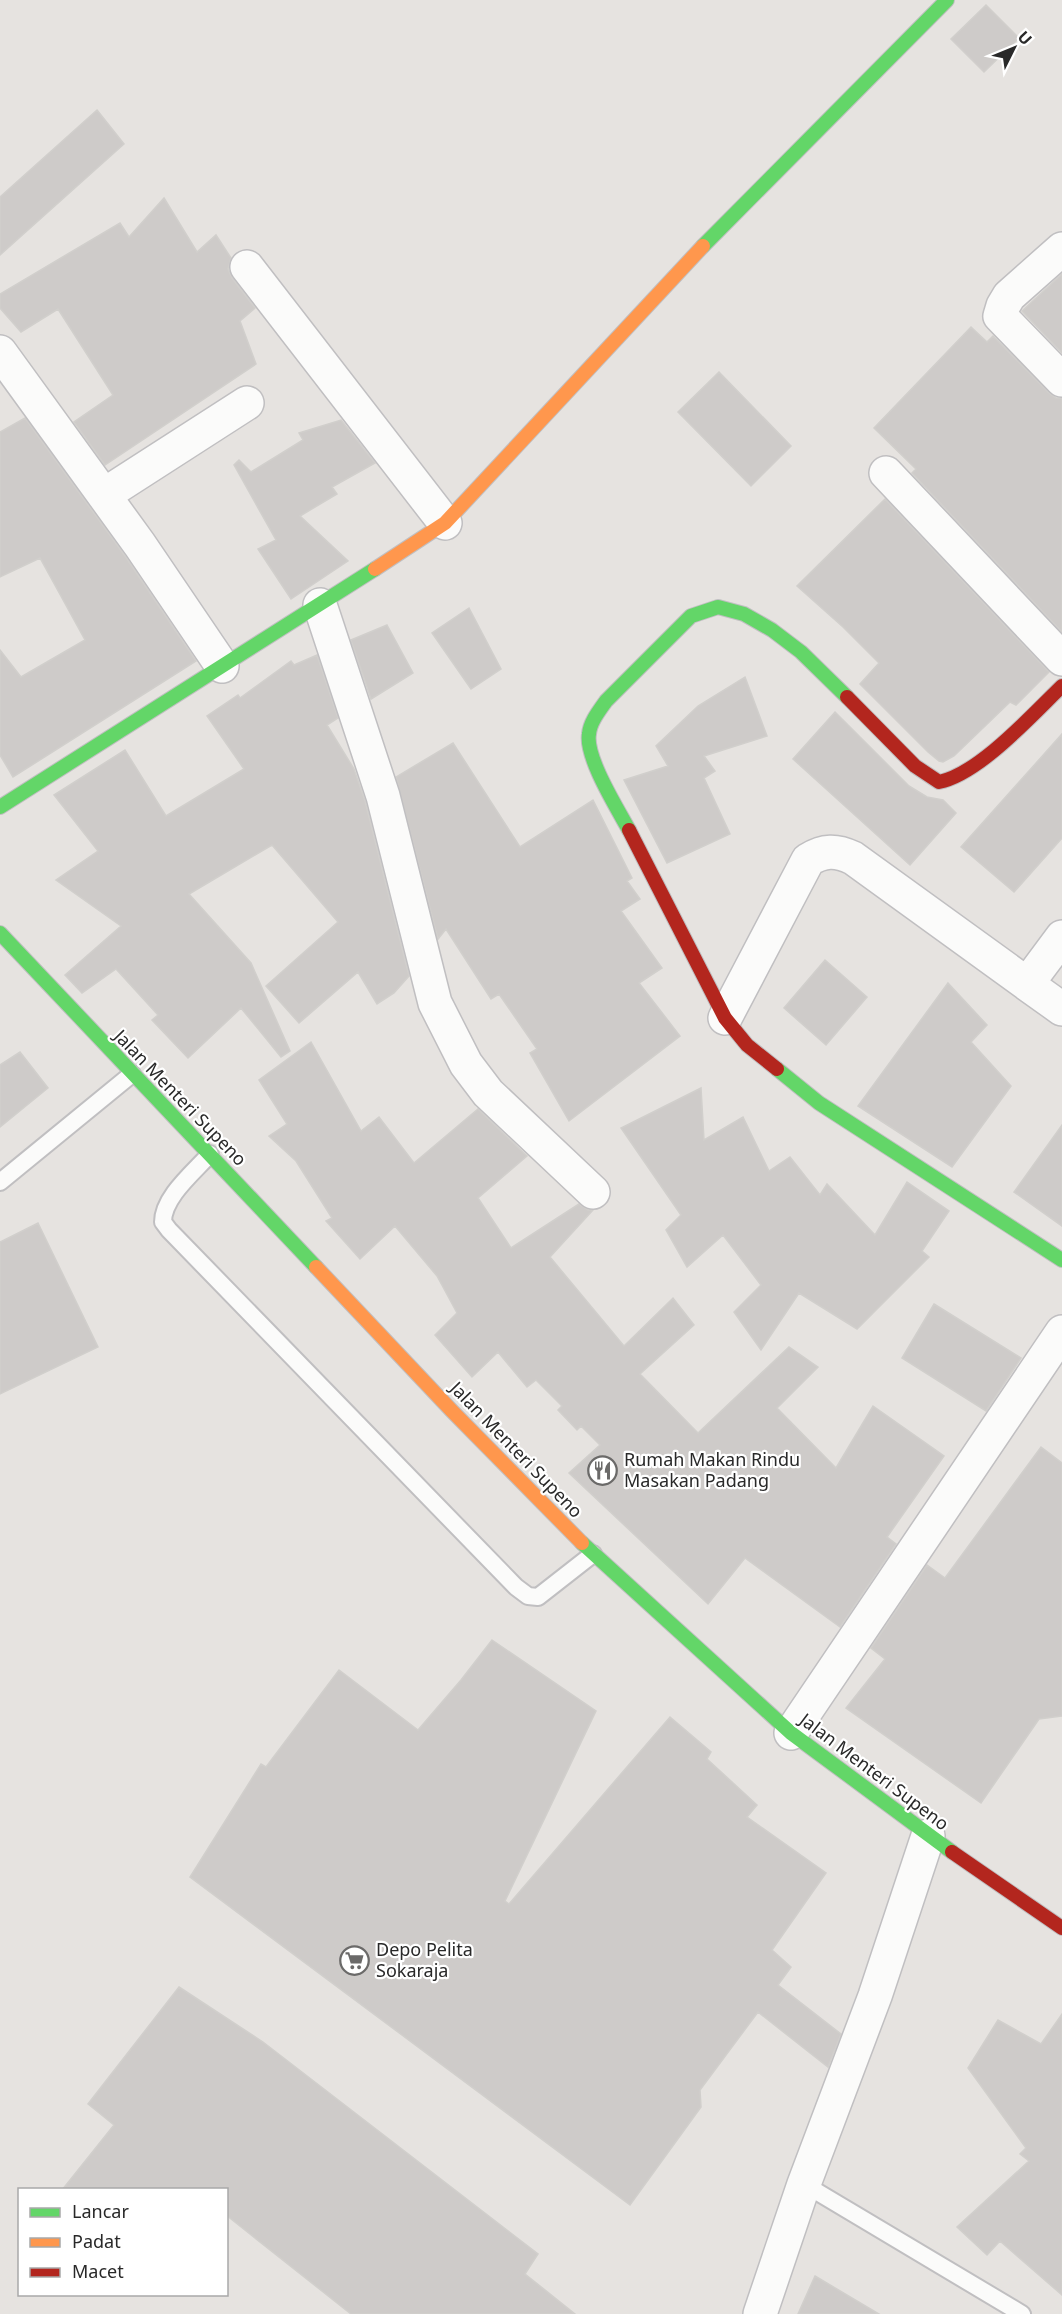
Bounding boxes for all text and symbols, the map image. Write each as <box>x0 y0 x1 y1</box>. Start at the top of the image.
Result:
north arrow <box>984 18 1044 78</box>
text: U <box>1013 26 1037 50</box>
street label: Jalan Menteri Supeno <box>108 1022 252 1171</box>
street label: Jalan Menteri Supeno <box>444 1374 588 1523</box>
place label: Rumah Makan Rindu Masakan Padang <box>624 1447 800 1492</box>
restaurant icon: Rumah Makan Rindu Masakan Padang <box>587 1454 619 1486</box>
street label: Jalan Menteri Supeno <box>794 1706 954 1835</box>
place label: Depo Pelita Sokaraja <box>376 1937 473 1982</box>
supermarket icon: Depo Pelita Sokaraja <box>339 1944 371 1976</box>
legend <box>18 2188 228 2296</box>
text: Lancar <box>72 2199 129 2223</box>
text: Padat <box>72 2229 121 2253</box>
text: Macet <box>72 2259 124 2283</box>

